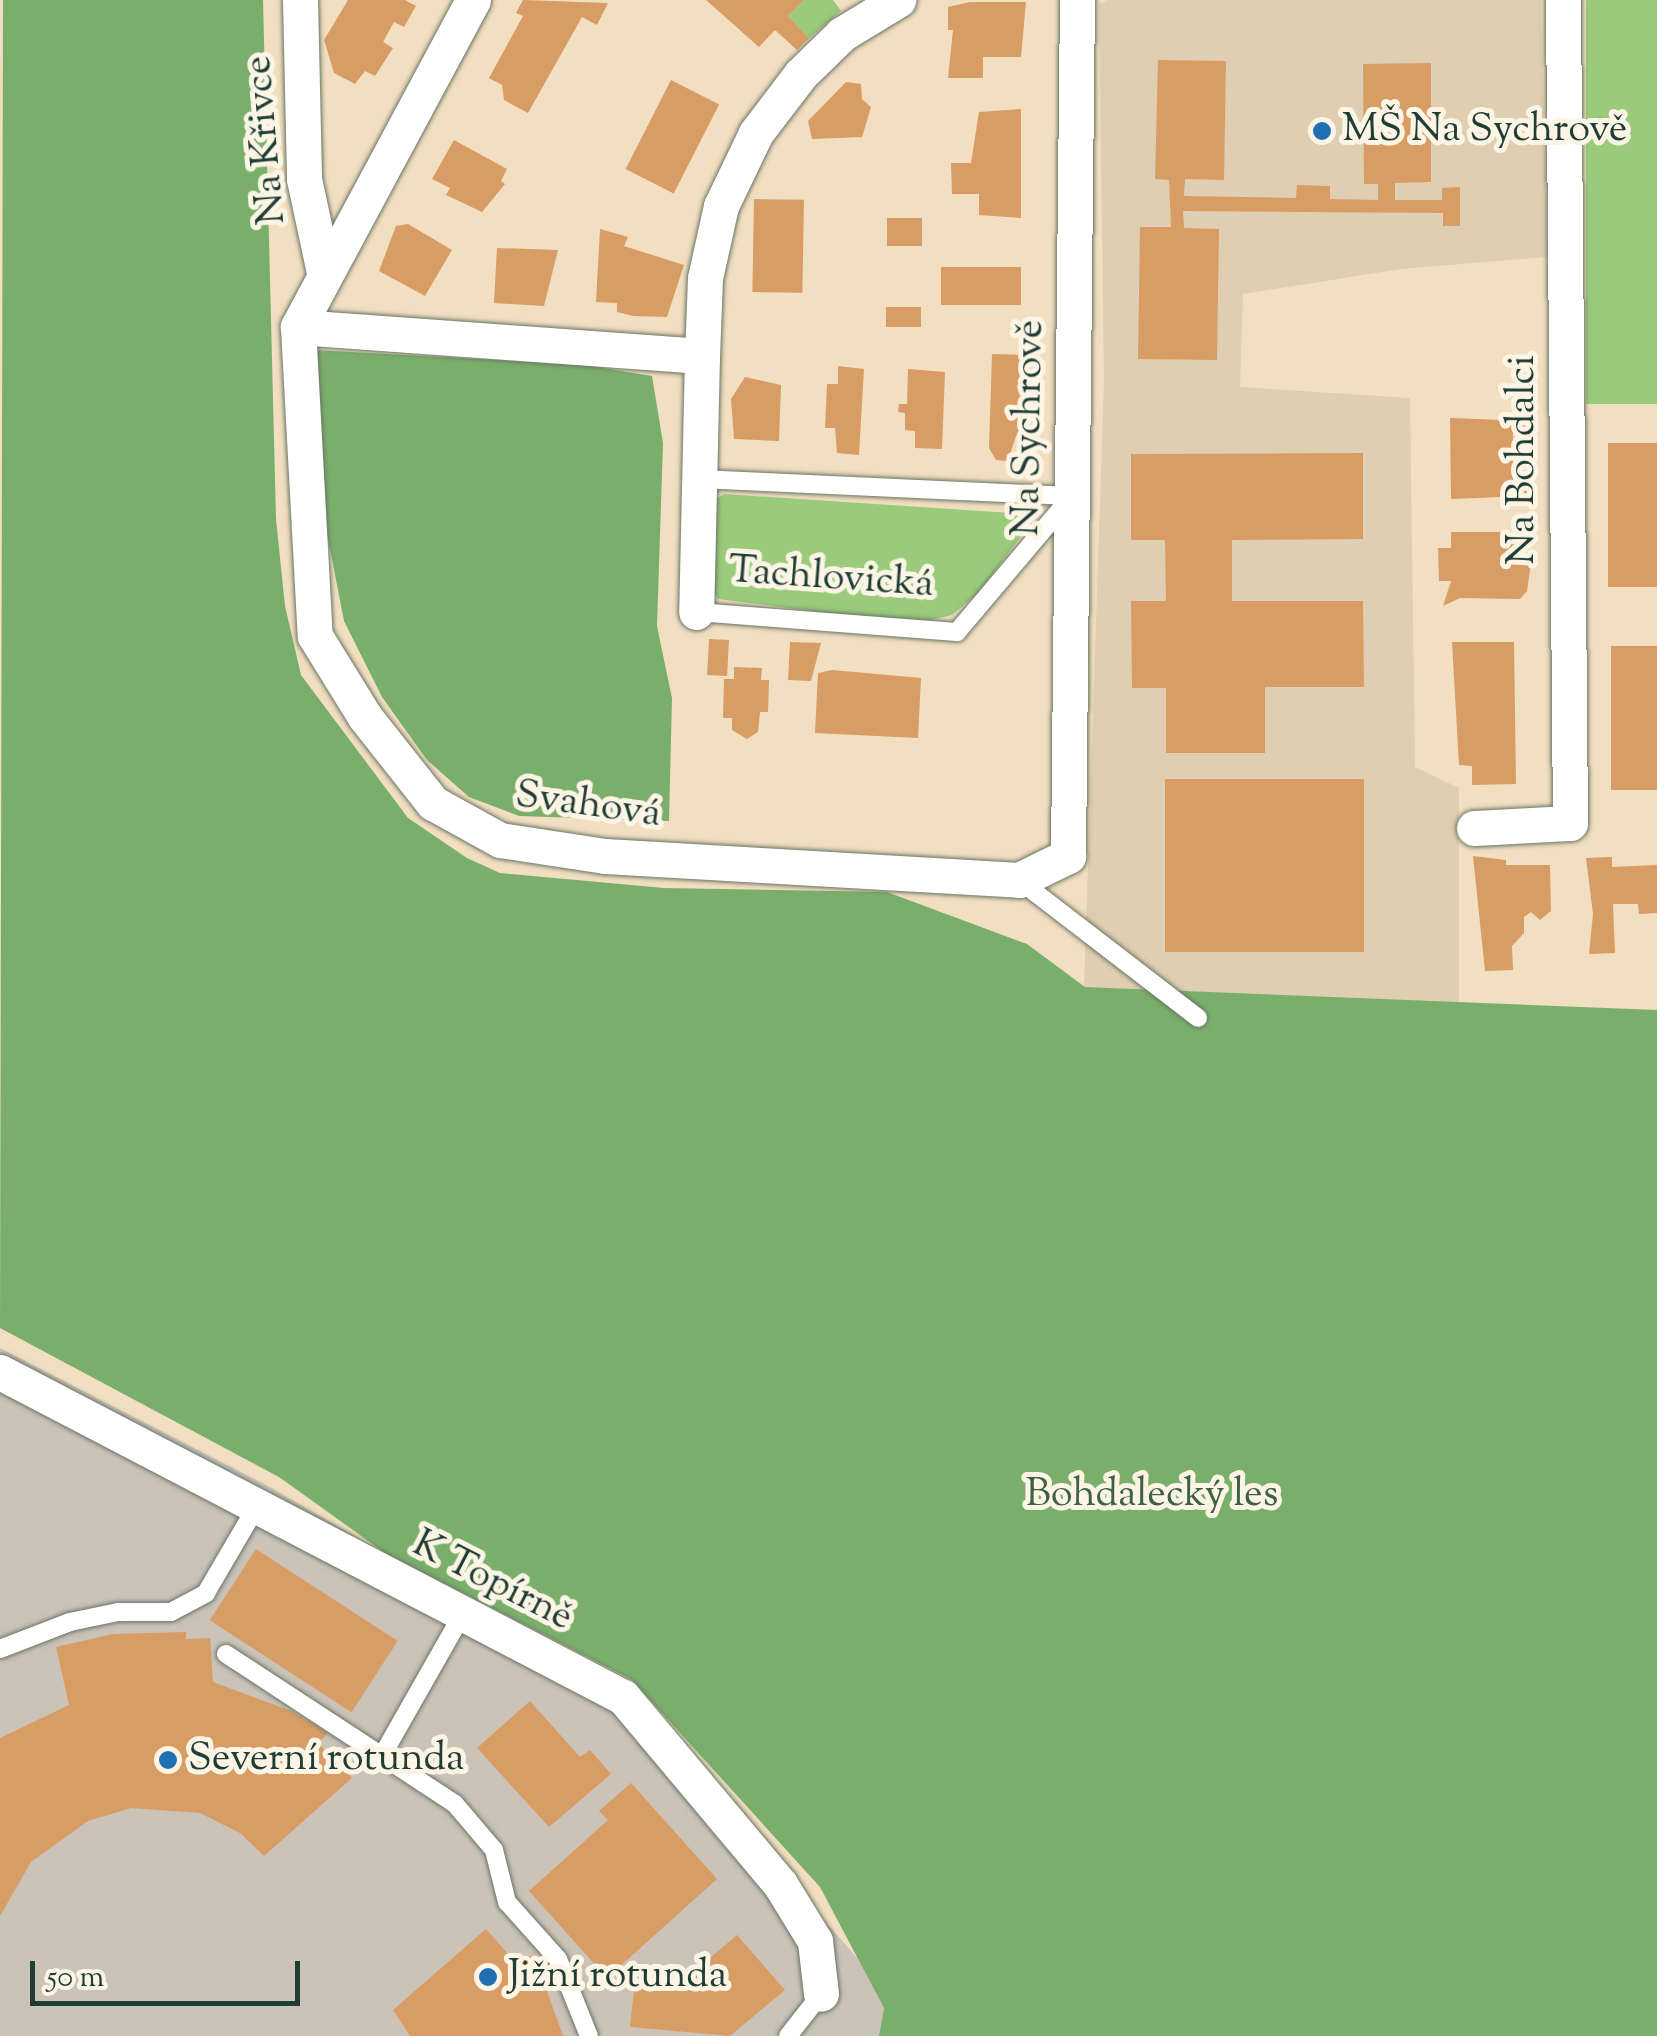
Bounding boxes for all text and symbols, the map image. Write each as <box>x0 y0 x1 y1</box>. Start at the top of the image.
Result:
street label: Na Křivce <box>236 53 298 227</box>
place label: MŠ Na Sychrově <box>1342 107 1627 155</box>
marker: MŠ Na Sychrově <box>1311 120 1333 142</box>
street label: Na Sychrově <box>1004 319 1056 537</box>
street label: Na Bohdalci <box>1500 355 1548 565</box>
street label: Tachlovická <box>727 548 935 610</box>
street label: Svahová <box>512 772 664 840</box>
park label: Bohdalecký les <box>1026 1472 1278 1520</box>
street label: K Topírně <box>404 1521 580 1643</box>
place label: Severní rotunda <box>188 1736 464 1784</box>
marker: Severní rotunda <box>157 1749 179 1771</box>
scale bar <box>35 1941 305 2003</box>
place label: Jižní rotunda <box>508 1953 727 2001</box>
text: 50 m <box>47 1957 104 2000</box>
marker: Jižní rotunda <box>477 1966 499 1988</box>

